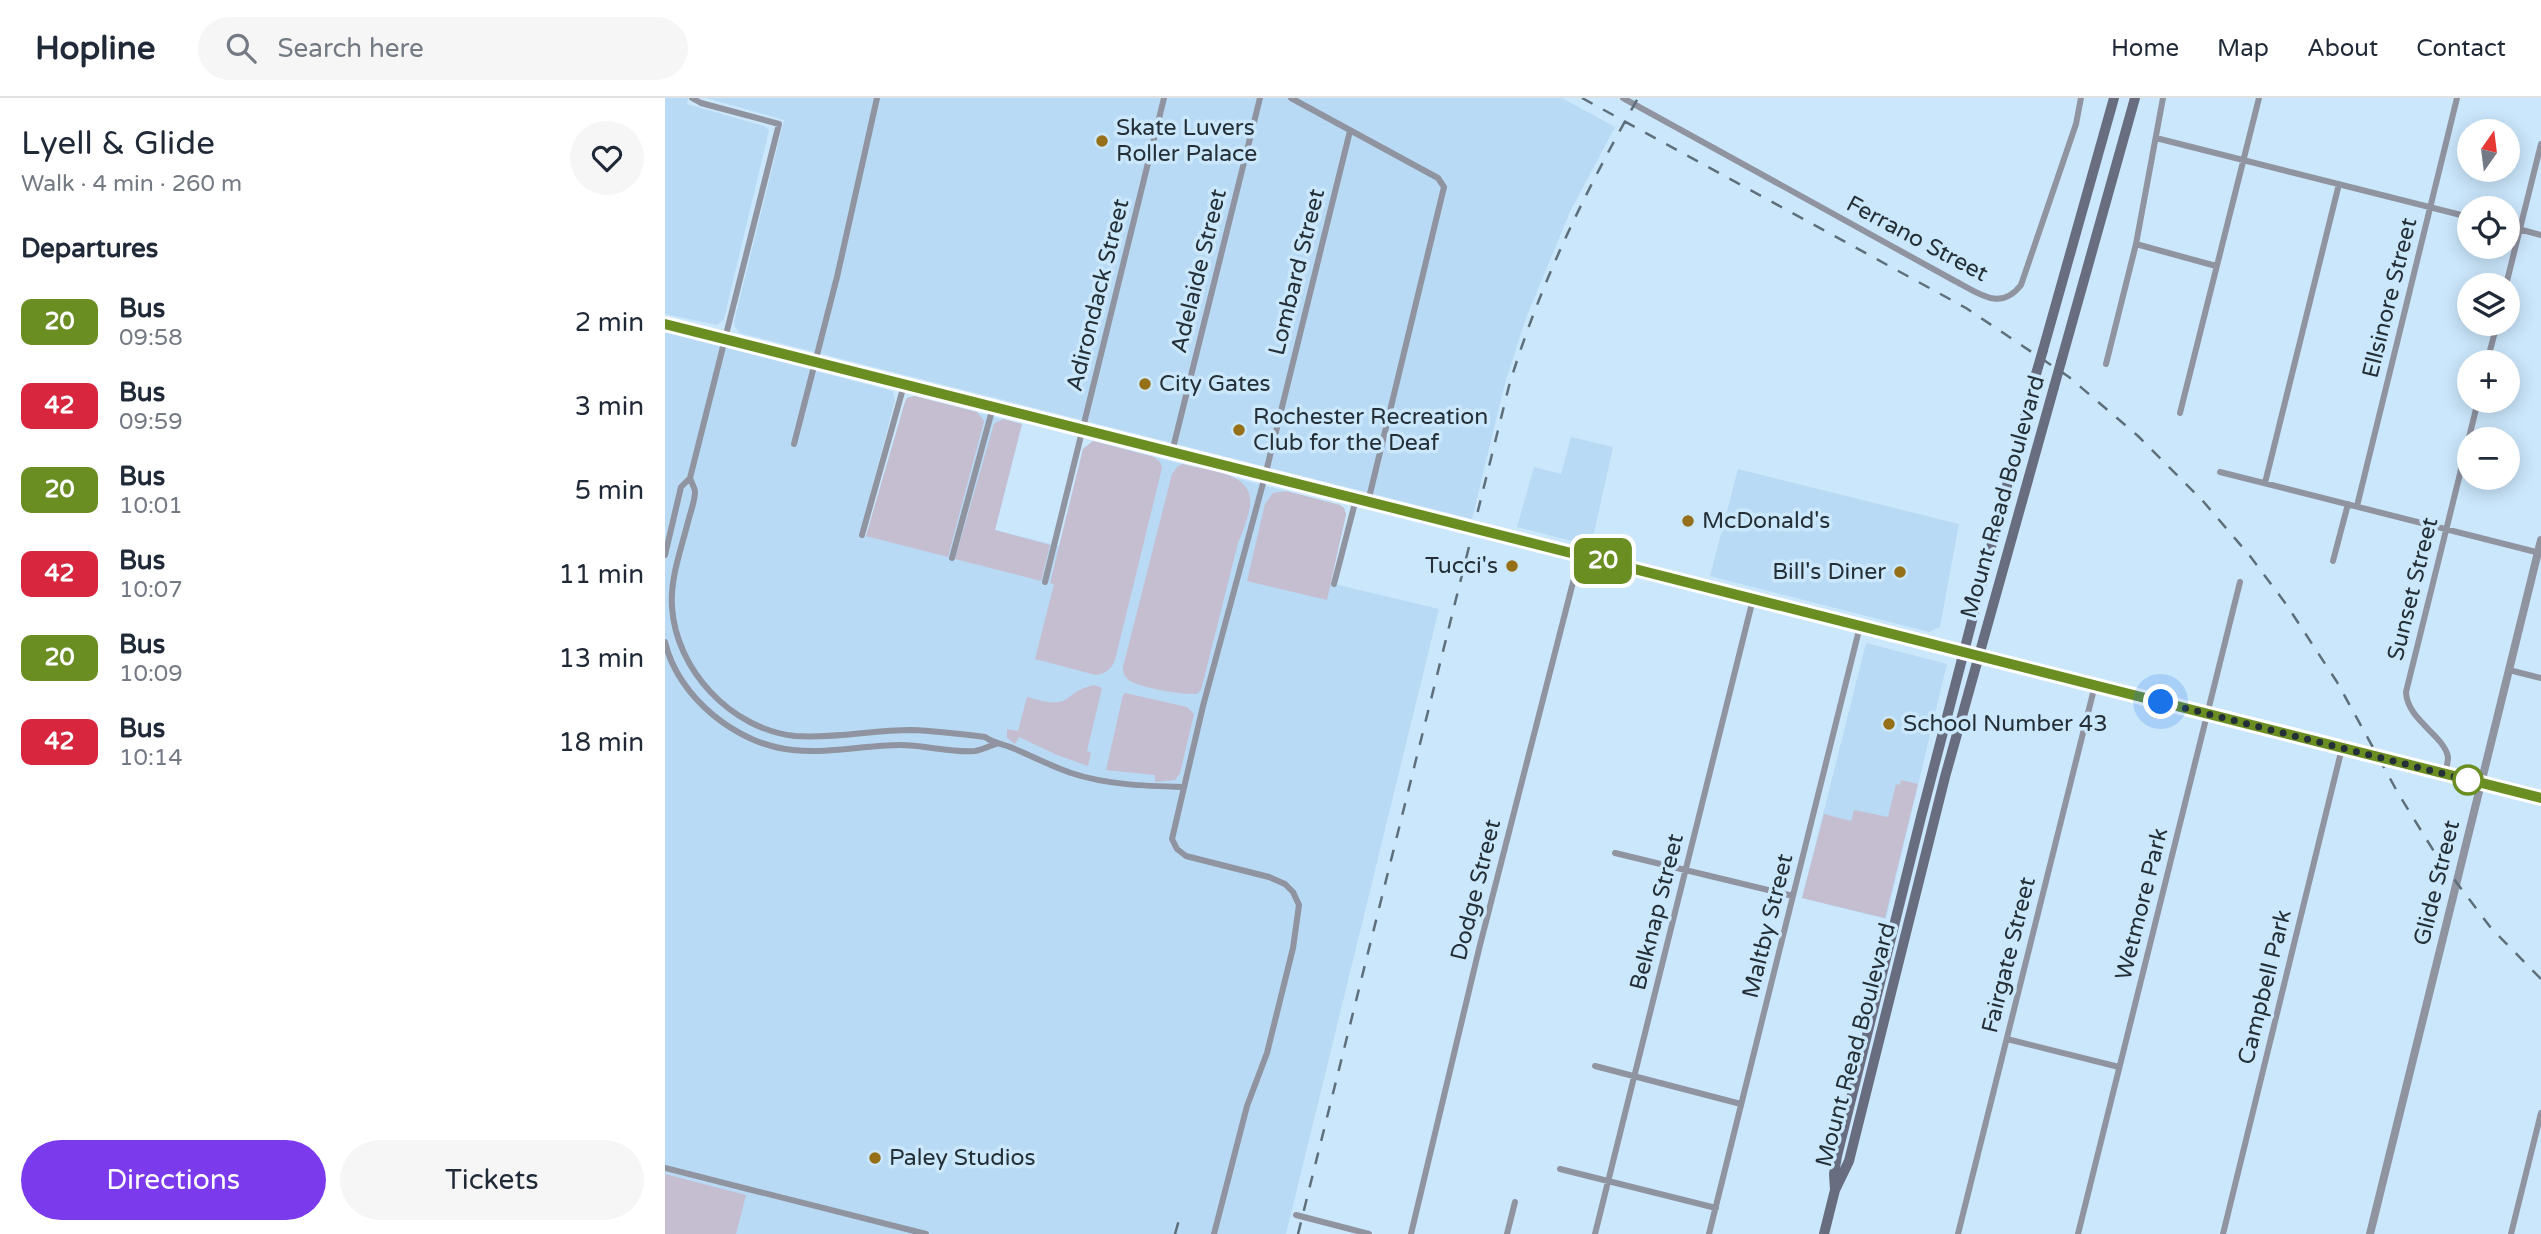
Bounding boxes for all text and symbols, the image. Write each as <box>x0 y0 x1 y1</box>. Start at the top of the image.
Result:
search box <box>198 17 688 80</box>
text: Hopline <box>35 29 156 68</box>
icon: search <box>222 29 260 67</box>
text: Search here <box>278 33 424 64</box>
text: Home <box>2111 34 2179 63</box>
text: Map <box>2217 34 2269 63</box>
text: About <box>2307 34 2378 63</box>
text: Contact <box>2416 34 2506 63</box>
place label: Skate Luvers Roller Palace <box>1116 114 1257 168</box>
north arrow <box>2457 119 2520 182</box>
map controls <box>2457 119 2520 490</box>
button: heart <box>570 121 644 195</box>
text: Lyell & Glide <box>21 124 215 163</box>
marker: Skate Luvers Roller Palace <box>1094 133 1110 149</box>
text: Walk · 4 min · 260 m <box>21 170 242 198</box>
street label: Adelaide Street <box>1165 186 1233 356</box>
street label: Lombard Street <box>1263 186 1331 358</box>
street label: Ferrano Street <box>1841 190 1993 288</box>
street label: Adirondack Street <box>1061 196 1136 394</box>
button: locate <box>2457 196 2520 259</box>
street label: Ellsinore Street <box>2357 215 2423 381</box>
text: Departures <box>21 233 158 264</box>
button: layers <box>2457 273 2520 336</box>
text: Bus <box>119 293 165 324</box>
text: 20 <box>44 307 75 336</box>
text: 2 min <box>575 307 644 338</box>
text: 09:58 <box>119 324 183 352</box>
button: + <box>2457 350 2520 413</box>
place label: City Gates <box>1159 370 1270 398</box>
street label: Mount Read Boulevard <box>1955 372 2051 622</box>
marker: City Gates <box>1137 376 1153 392</box>
text: Bus <box>119 377 165 408</box>
text: 42 <box>44 391 75 420</box>
text: 3 min <box>575 391 644 422</box>
place label: Rochester Recreation Club for the Deaf <box>1253 403 1488 457</box>
text: 09:59 <box>119 408 183 436</box>
marker: Rochester Recreation Club for the Deaf <box>1231 422 1247 438</box>
button: − <box>2457 427 2520 490</box>
text: Bus <box>119 461 165 492</box>
text: 20 <box>44 475 75 504</box>
text: 5 min <box>575 475 644 506</box>
text: 10:01 <box>119 492 183 520</box>
place label: McDonald's <box>1702 507 1830 535</box>
marker: McDonald's <box>1680 513 1696 529</box>
street label: Sunset Street <box>2382 514 2444 663</box>
line badge: 20 <box>1571 538 1635 584</box>
text: Bus <box>119 545 165 576</box>
text: 20 <box>1588 546 1618 575</box>
place label: Tucci's <box>1425 552 1498 580</box>
marker: Tucci's <box>1504 558 1520 574</box>
place label: Bill's Diner <box>1772 558 1886 586</box>
text: 42 <box>44 559 75 588</box>
text: 11 min <box>558 559 644 590</box>
marker: Bill's Diner <box>1892 564 1908 580</box>
text: 10:07 <box>119 576 183 604</box>
text: Bus <box>119 629 165 660</box>
text: 20 <box>44 643 75 672</box>
text: 13 min <box>558 643 644 674</box>
text: 10:09 <box>119 660 183 688</box>
your location <box>2143 684 2178 719</box>
place label: School Number 43 <box>1903 710 2108 738</box>
text: Bus <box>119 713 165 744</box>
marker: School Number 43 <box>1881 716 1897 732</box>
text: 42 <box>44 727 75 756</box>
text: 18 min <box>558 727 644 758</box>
text: 10:14 <box>119 744 183 772</box>
unlabelled marker <box>2453 765 2483 795</box>
street label: Dodge Street <box>1445 816 1507 964</box>
street label: Glide Street <box>2408 817 2466 949</box>
street label: Wetmore Park <box>2110 825 2174 983</box>
street label: Belknap Street <box>1624 831 1690 993</box>
street label: Maltby Street <box>1737 851 1800 1001</box>
street label: Fairgate Street <box>1976 874 2042 1036</box>
street label: Campbell Park <box>2232 907 2298 1067</box>
street label: Mount Read Boulevard <box>1810 920 1902 1170</box>
button: Directions <box>21 1140 326 1220</box>
button: Tickets <box>340 1140 644 1220</box>
place label: Paley Studios <box>889 1144 1035 1172</box>
marker: Paley Studios <box>867 1150 883 1166</box>

